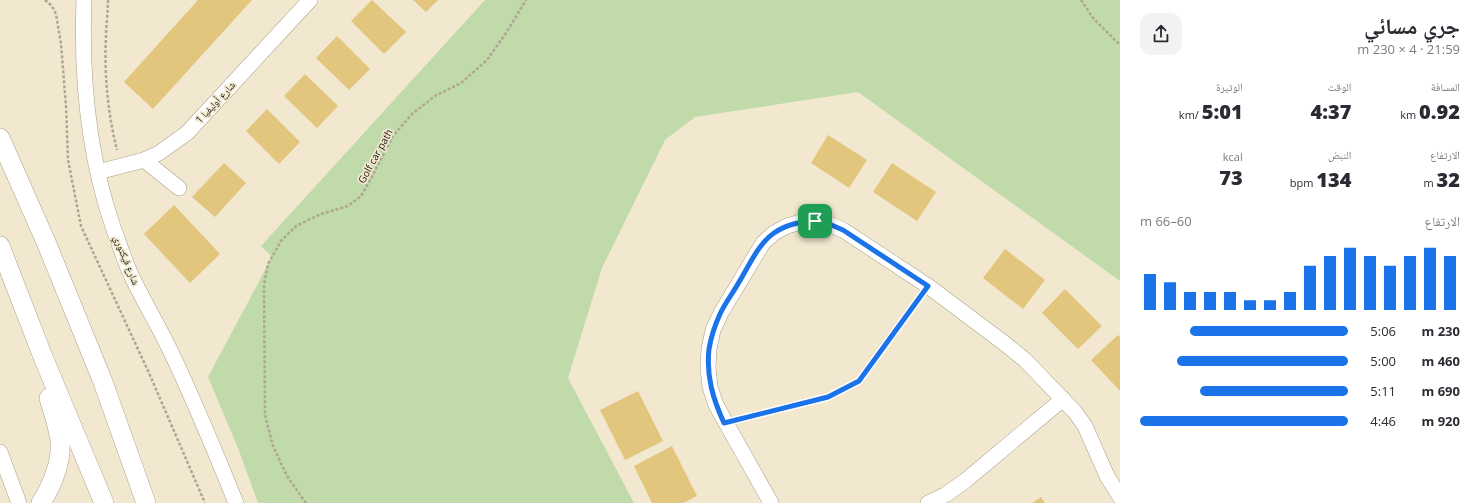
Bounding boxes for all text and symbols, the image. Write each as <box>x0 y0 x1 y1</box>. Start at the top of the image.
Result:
text: جري مسائي <box>1364 10 1460 40</box>
button: share <box>1140 13 1182 55</box>
text: 21:59 · 4 × 230 m <box>1357 40 1460 58</box>
street label: شارع أوليفيا 1 <box>192 78 238 126</box>
text: الوتيرة <box>1216 79 1243 94</box>
text: الوقت <box>1328 79 1351 94</box>
text: المسافة <box>1431 79 1460 94</box>
text: 5:01 <box>1202 98 1243 125</box>
text: 4:37 <box>1310 98 1351 125</box>
text: 0.92 <box>1419 98 1460 125</box>
text: /km <box>1179 107 1202 122</box>
text: km <box>1400 107 1419 122</box>
street label: Golf car path <box>354 126 396 186</box>
text: النبض <box>1328 147 1351 162</box>
text: الارتفاع <box>1430 147 1460 162</box>
text: kcal <box>1223 149 1243 164</box>
text: 73 <box>1219 164 1243 191</box>
text: 134 <box>1316 166 1351 193</box>
text: 32 <box>1437 166 1460 193</box>
text: bpm <box>1290 175 1316 190</box>
text: m <box>1424 175 1437 190</box>
pin <box>798 204 832 238</box>
icon: arrive <box>804 210 826 232</box>
text: 60–66 m <box>1140 212 1192 230</box>
text: الارتفاع <box>1425 212 1460 230</box>
street label: شارع فيكتوري <box>109 233 143 288</box>
text: 5:06 <box>1370 322 1396 340</box>
text: 230 m <box>1422 322 1460 340</box>
text: 5:00 <box>1370 352 1396 370</box>
text: 460 m <box>1422 352 1460 370</box>
text: 5:11 <box>1370 382 1396 400</box>
text: 690 m <box>1422 382 1460 400</box>
text: 4:46 <box>1370 412 1396 430</box>
text: 920 m <box>1422 412 1460 430</box>

